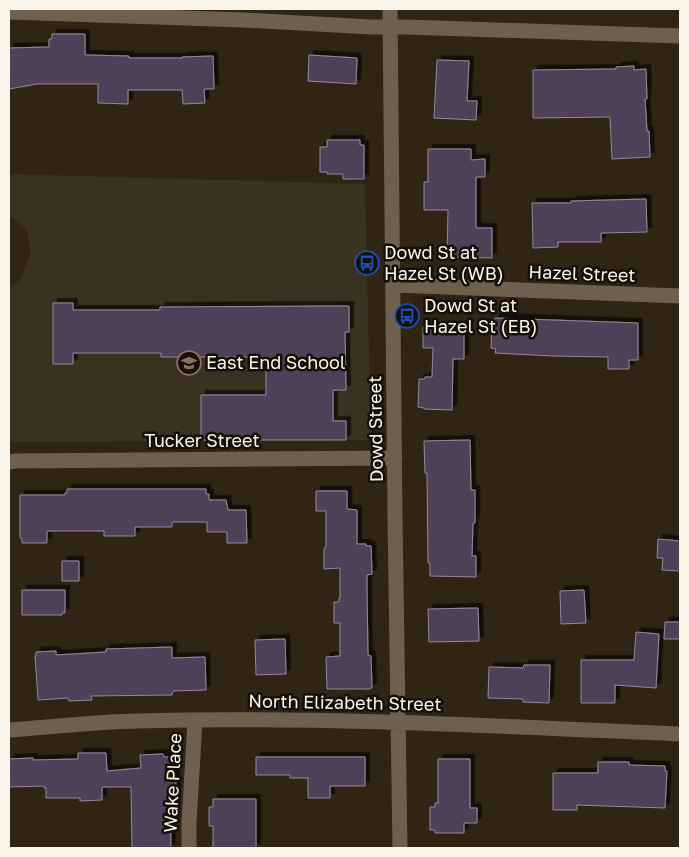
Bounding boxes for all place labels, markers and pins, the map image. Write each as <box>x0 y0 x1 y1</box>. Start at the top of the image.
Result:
place label: Dowd St at Hazel St (WB) <box>384 241 504 284</box>
bus stop icon: Dowd St at Hazel St (WB) <box>354 250 380 276</box>
place label: Dowd St at Hazel St (EB) <box>424 294 537 337</box>
bus stop icon: Dowd St at Hazel St (EB) <box>394 303 420 329</box>
school or university icon: East End School <box>176 350 202 376</box>
place label: East End School <box>206 351 346 373</box>

